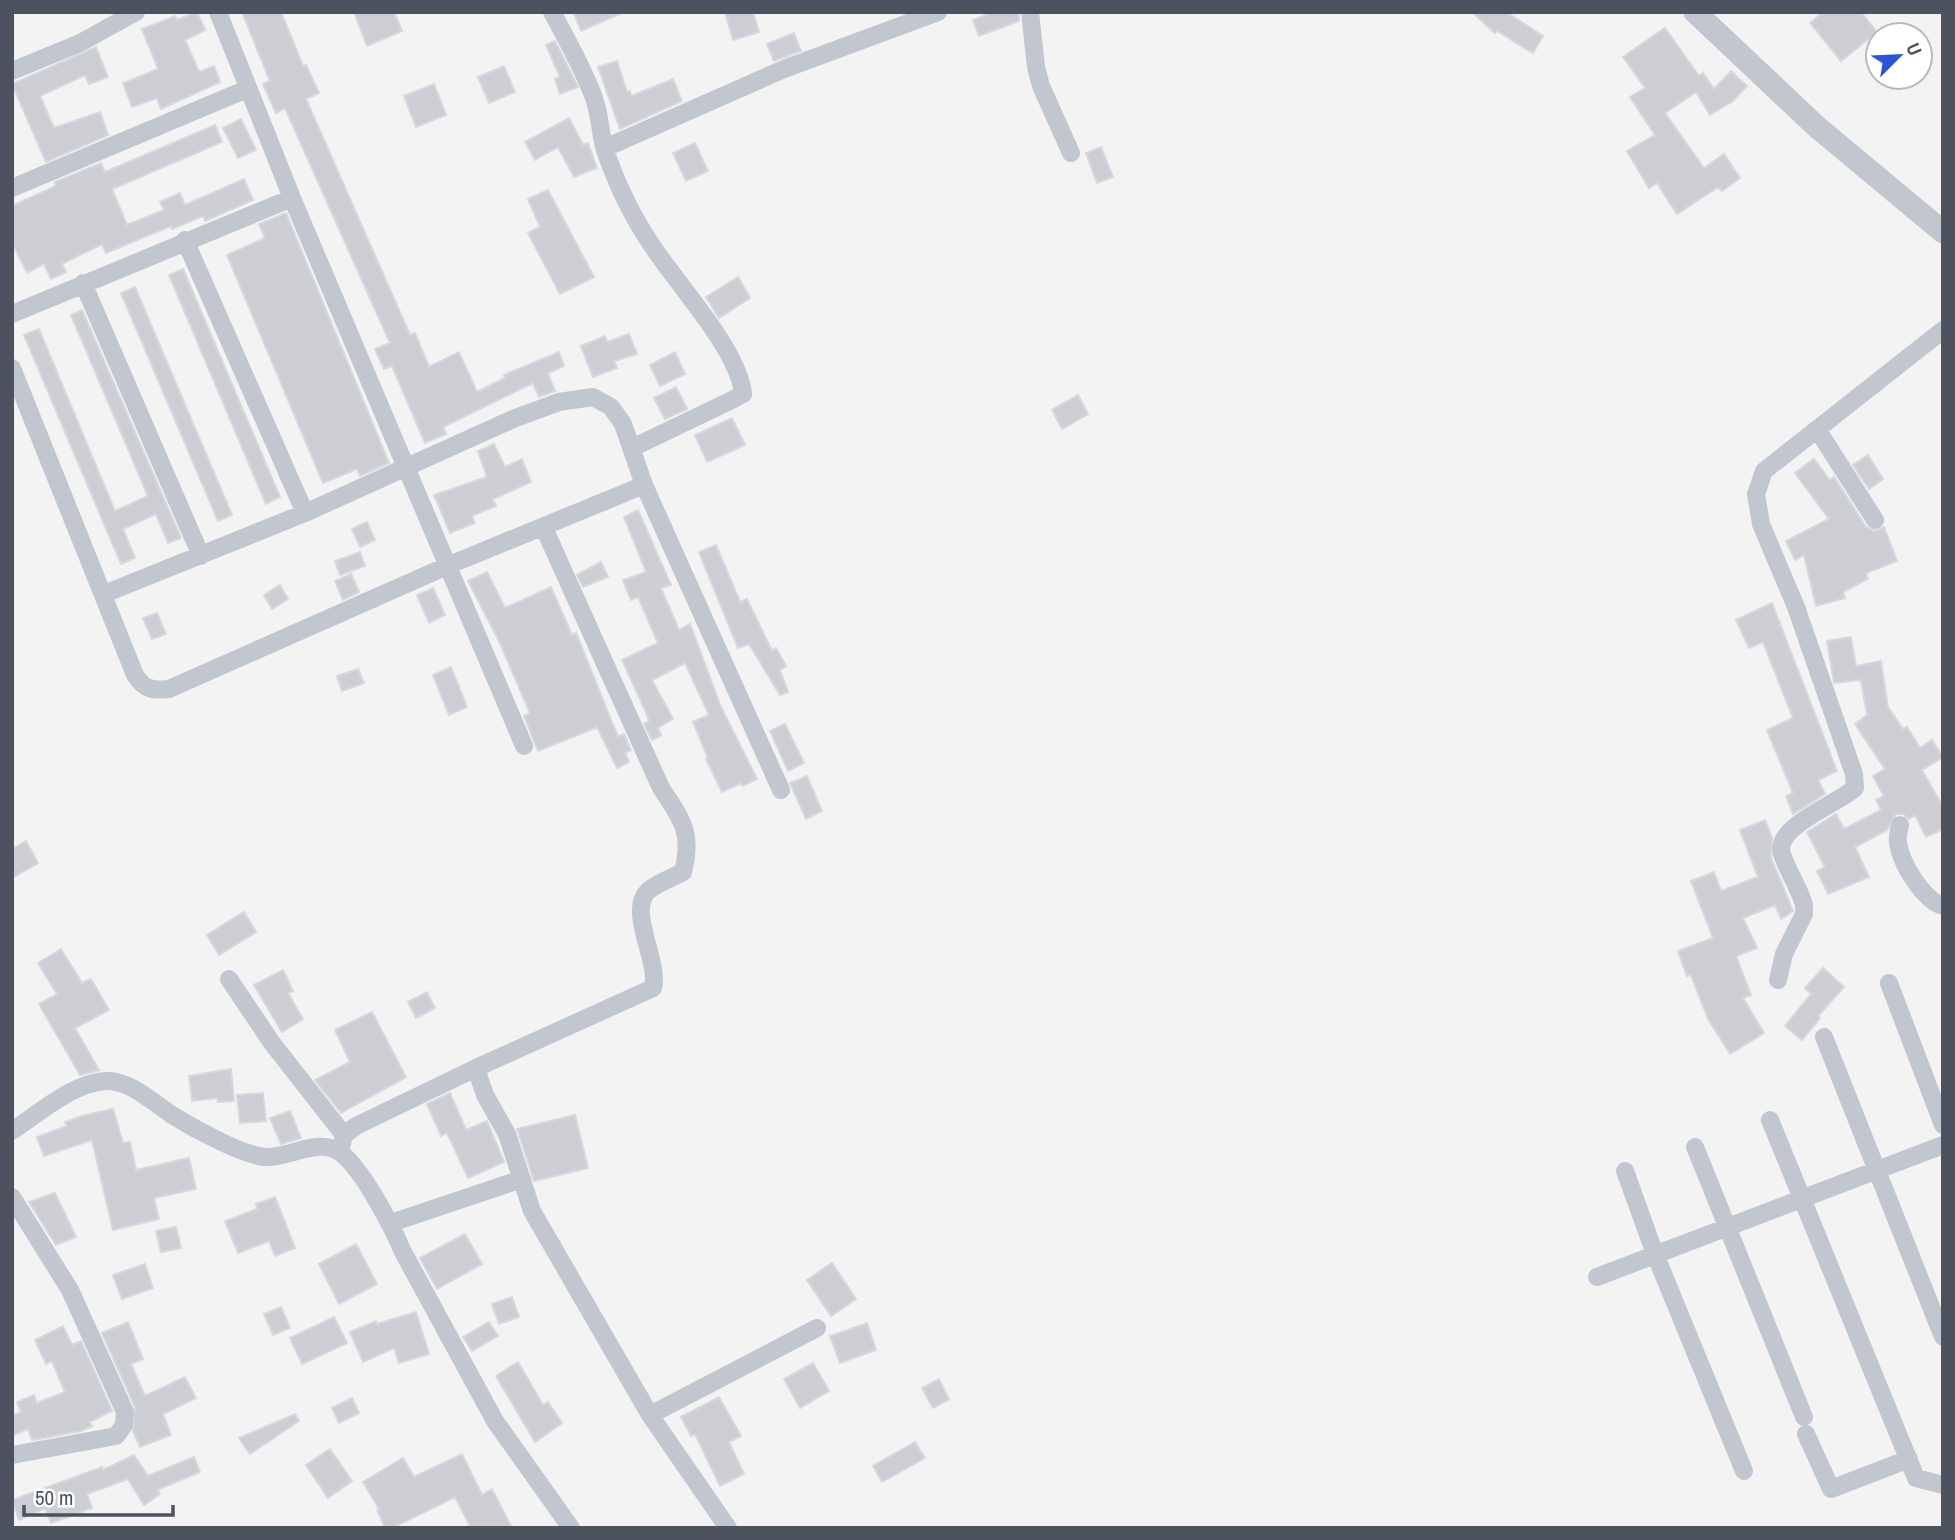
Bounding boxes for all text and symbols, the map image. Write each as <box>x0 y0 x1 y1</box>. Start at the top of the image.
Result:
north arrow <box>1864 21 1934 91</box>
text: U <box>1900 39 1929 60</box>
scale bar <box>24 1474 173 1518</box>
text: 50 m <box>35 1483 73 1512</box>

